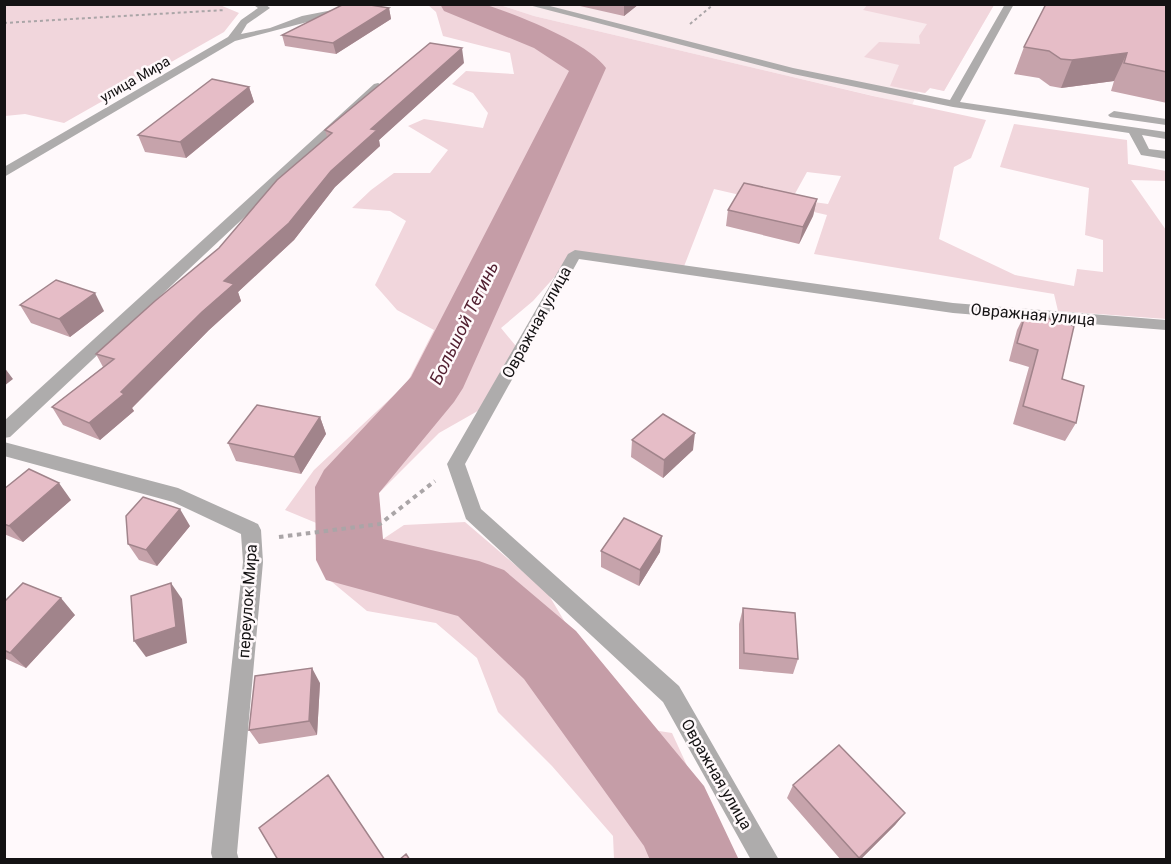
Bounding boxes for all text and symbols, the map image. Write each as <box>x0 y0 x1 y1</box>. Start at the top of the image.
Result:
street label: улица Мира <box>97 53 173 105</box>
water label: Большой Тегинь <box>425 258 502 388</box>
street label: Овражная улица <box>498 263 575 381</box>
street label: Овражная улица <box>970 300 1096 329</box>
street label: переулок Мира <box>234 543 261 659</box>
street label: Овражная улица <box>677 716 756 833</box>

